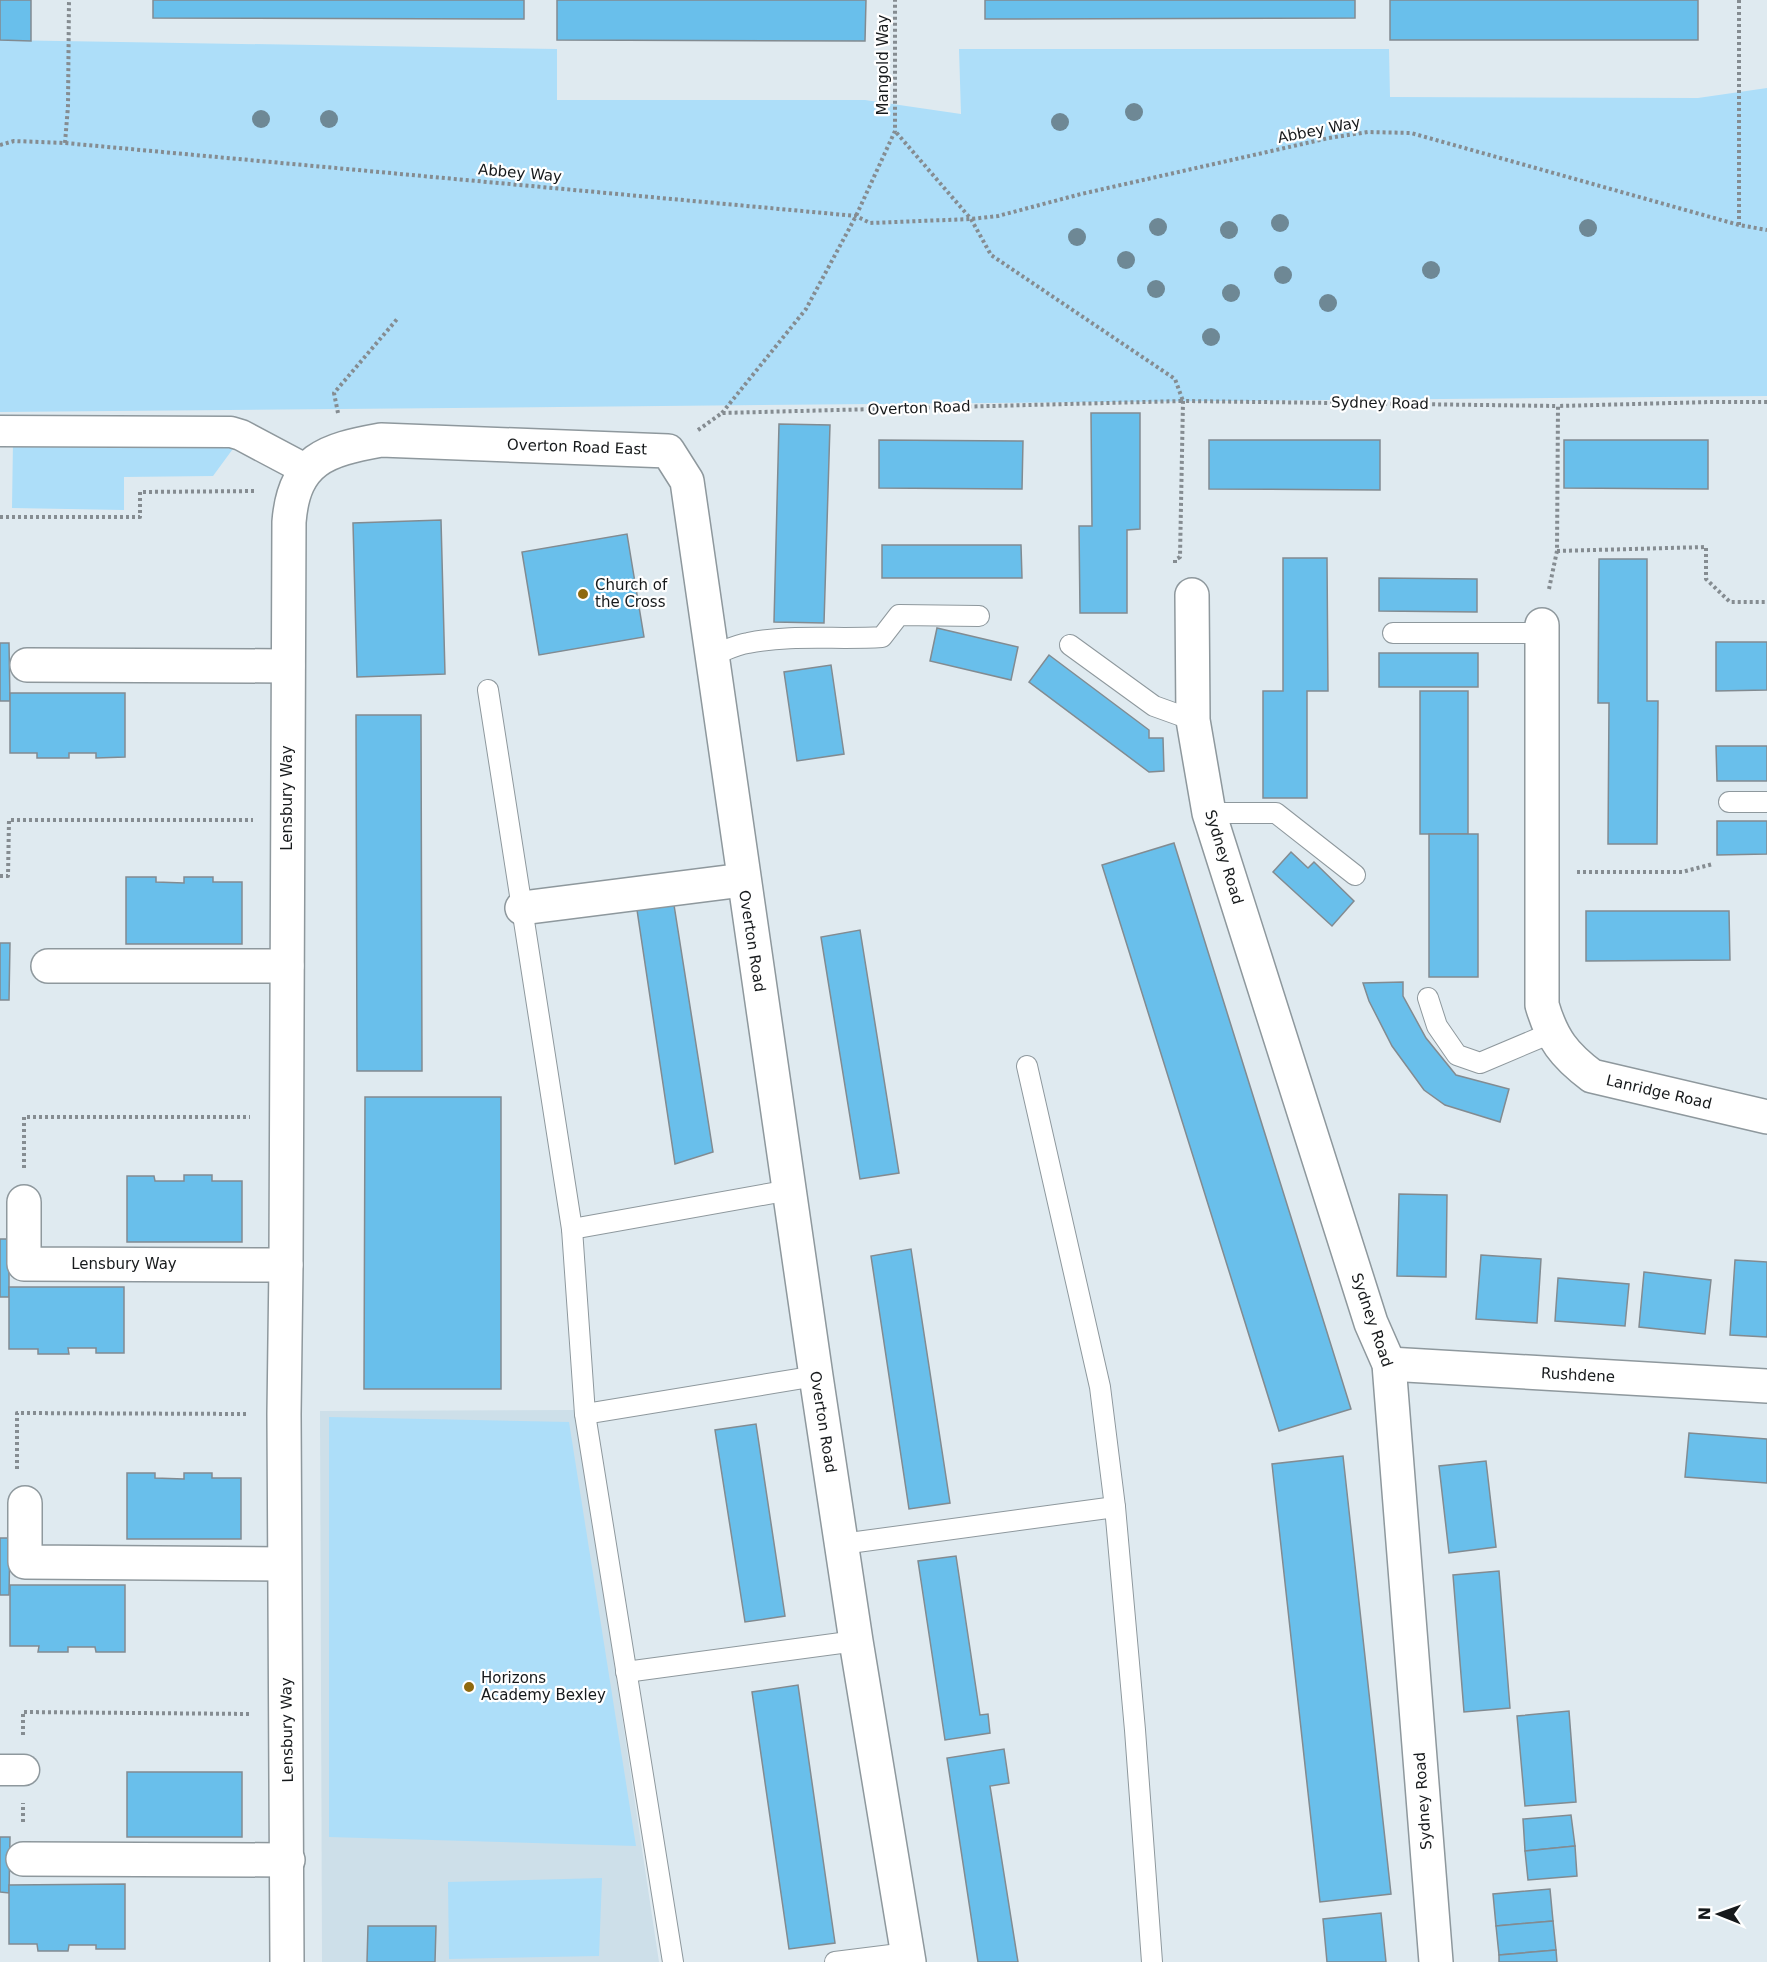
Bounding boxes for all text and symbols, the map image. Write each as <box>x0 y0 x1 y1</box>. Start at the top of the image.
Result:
street label: Mangold Way <box>874 15 892 115</box>
street label: Abbey Way <box>1276 113 1362 147</box>
street label: Abbey Way <box>477 160 563 186</box>
street label: Sydney Road <box>1331 393 1429 413</box>
street label: Overton Road <box>867 397 971 419</box>
street label: Overton Road East <box>507 436 647 458</box>
place label: Church of the Cross <box>595 576 668 611</box>
marker: Church of the Cross <box>576 587 590 601</box>
street label: Lensbury Way <box>278 745 296 851</box>
street label: Sydney Road <box>1201 808 1247 906</box>
street label: Overton Road <box>735 889 769 993</box>
street label: Lanridge Road <box>1604 1071 1714 1113</box>
street label: Lensbury Way <box>71 1255 177 1273</box>
street label: Sydney Road <box>1348 1271 1396 1369</box>
street label: Rushdene <box>1541 1364 1615 1386</box>
street label: Overton Road <box>806 1370 840 1474</box>
place label: Horizons Academy Bexley <box>481 1669 606 1704</box>
street label: Lensbury Way <box>277 1677 297 1783</box>
marker: Horizons Academy Bexley <box>462 1680 476 1694</box>
street label: Sydney Road <box>1411 1752 1435 1850</box>
north arrow <box>1689 1884 1749 1944</box>
text: N <box>1695 1907 1714 1921</box>

